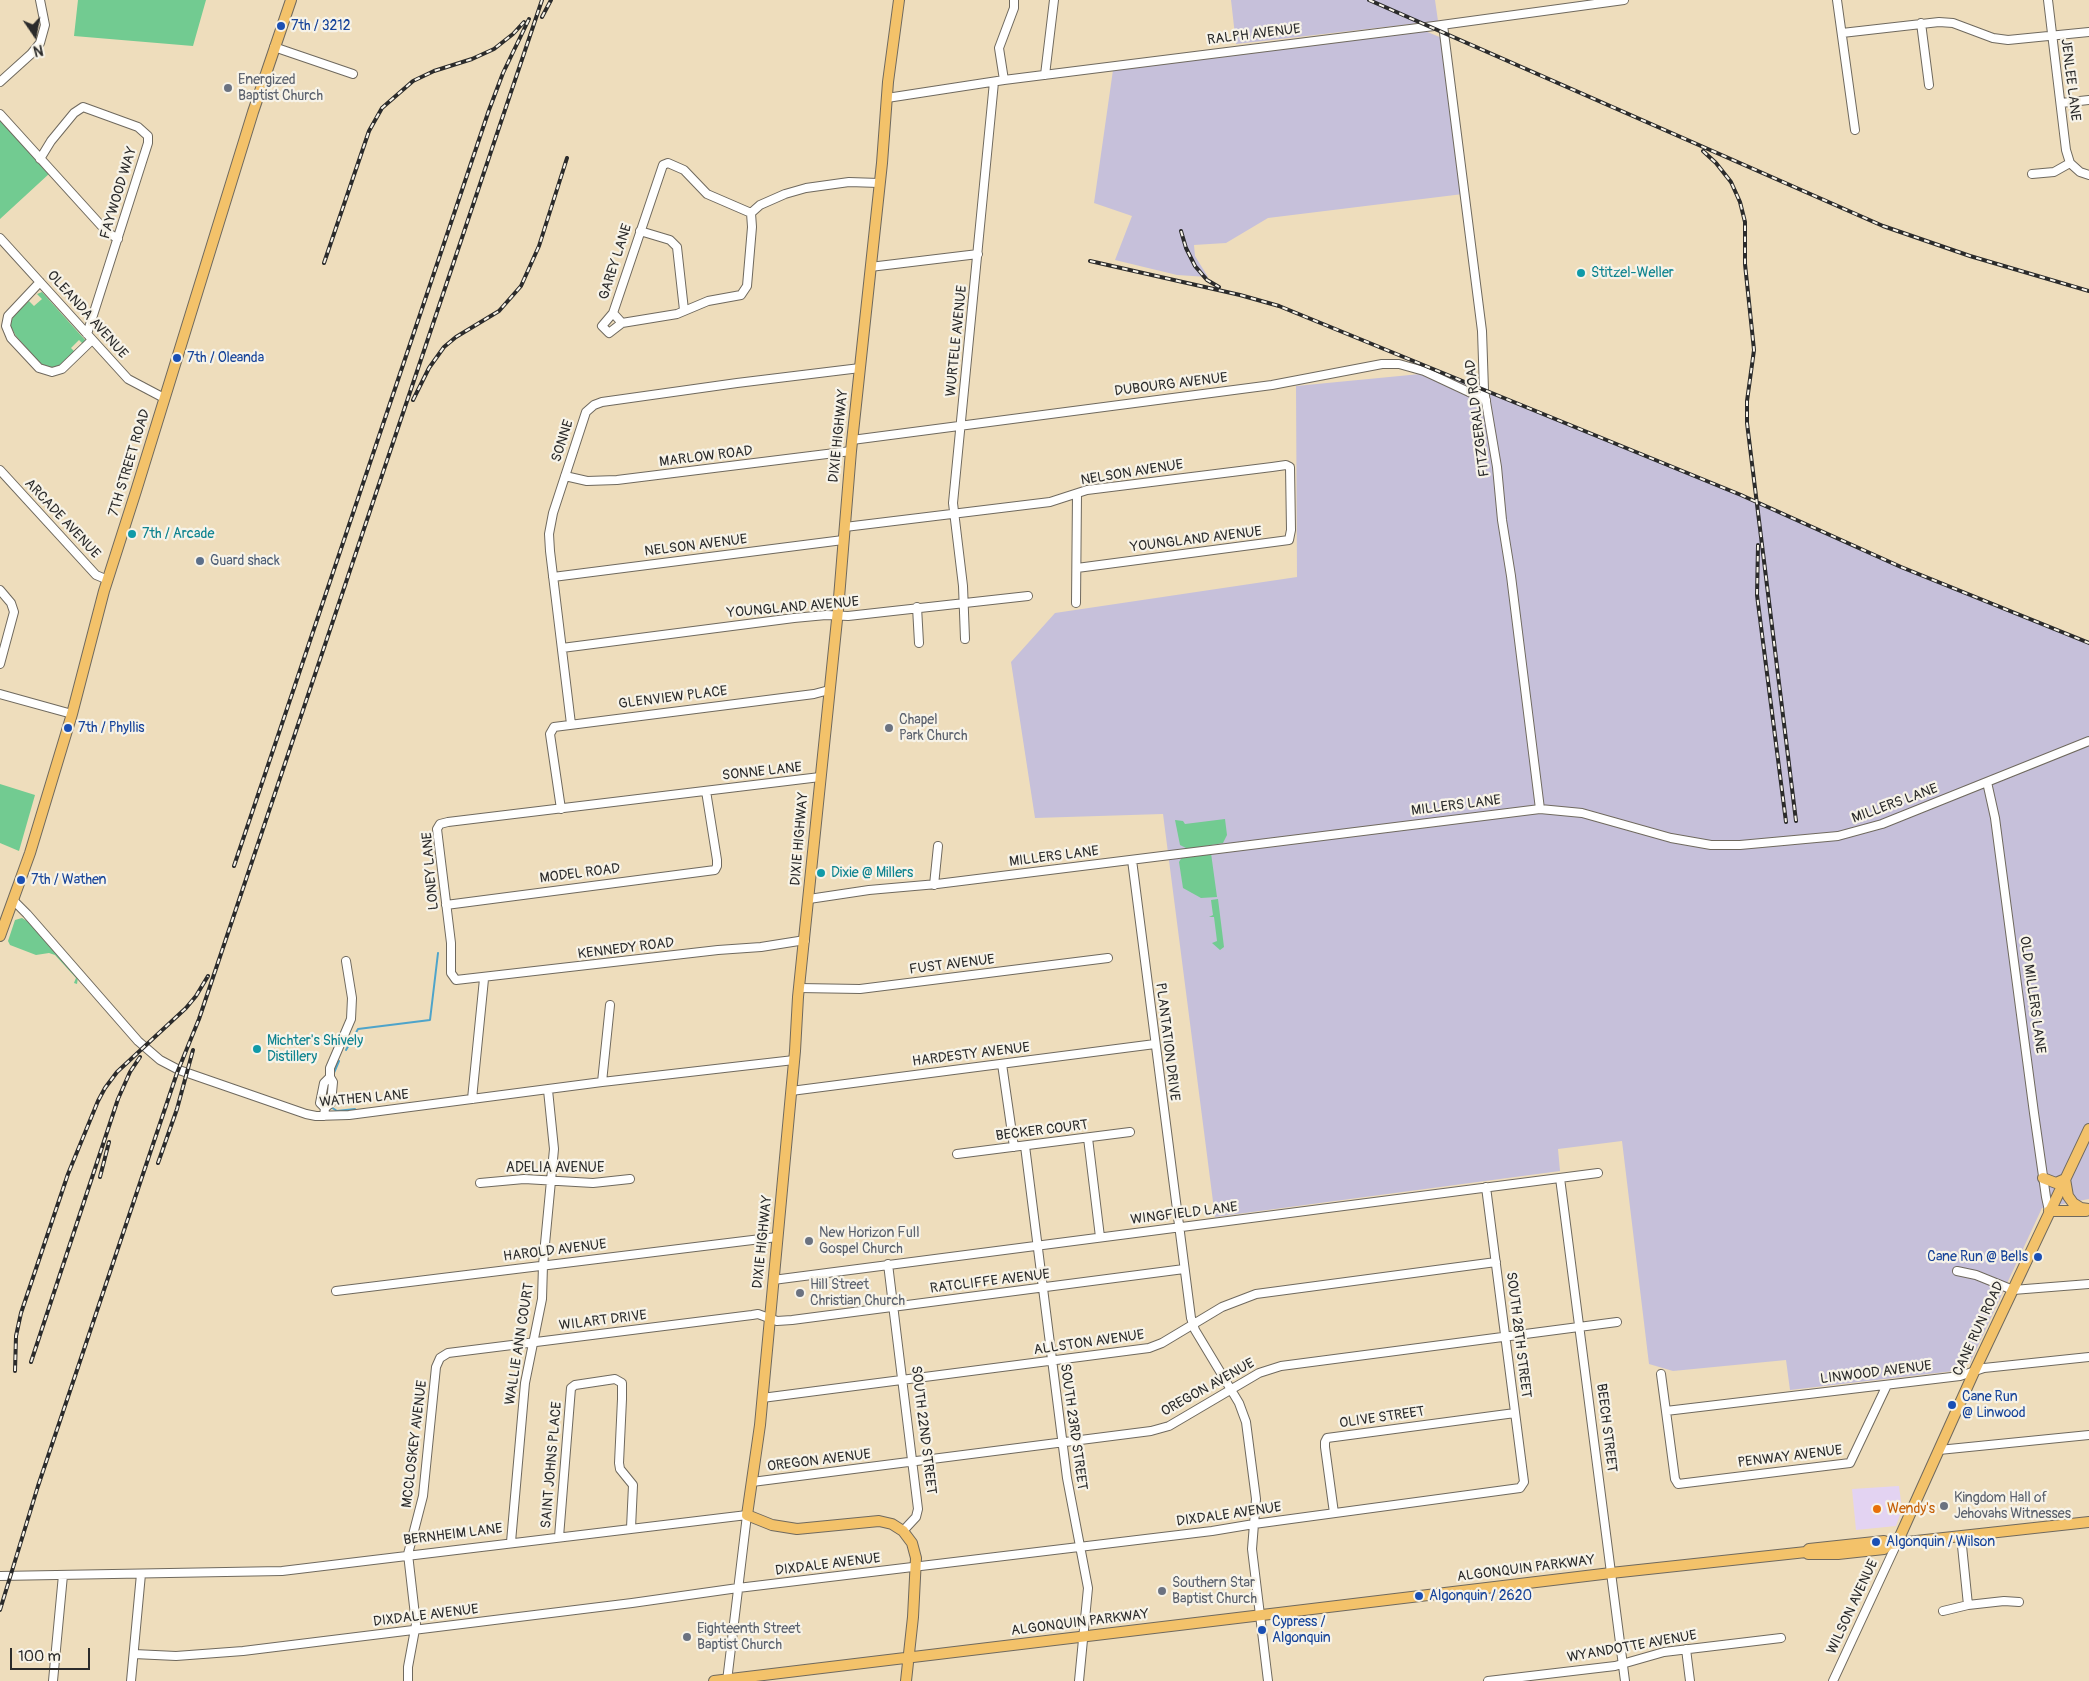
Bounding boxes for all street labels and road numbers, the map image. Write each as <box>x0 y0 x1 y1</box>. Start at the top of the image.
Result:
street label: RALPH AVENUE <box>1206 21 1302 49</box>
street label: JENLEE LANE <box>2057 38 2083 122</box>
street label: FAYWOOD WAY <box>97 145 141 241</box>
street label: GAREY LANE <box>596 222 636 302</box>
street label: OLEANDA AVENUE <box>43 267 131 363</box>
street label: WURTELE AVENUE <box>943 285 971 397</box>
street label: FITZGERALD ROAD <box>1462 358 1494 478</box>
street label: DUBOURG AVENUE <box>1114 370 1228 400</box>
street label: DIXIE HIGHWAY <box>826 388 852 484</box>
street label: 7TH STREET ROAD <box>106 407 154 519</box>
street label: SONNE <box>548 418 578 464</box>
street label: MARLOW ROAD <box>658 443 754 471</box>
street label: NELSON AVENUE <box>1080 457 1184 489</box>
street label: ARCADE AVENUE <box>21 476 103 562</box>
street label: YOUNGLAND AVENUE <box>1129 524 1263 556</box>
street label: NELSON AVENUE <box>644 531 748 561</box>
street label: YOUNGLAND AVENUE <box>726 594 860 622</box>
street label: GLENVIEW PLACE <box>618 683 728 713</box>
street label: SONNE LANE <box>721 759 803 785</box>
street label: MILLERS LANE <box>1850 781 1940 827</box>
street label: DIXIE HIGHWAY <box>788 791 812 887</box>
street label: MILLERS LANE <box>1410 792 1502 820</box>
street label: LONEY LANE <box>419 831 443 911</box>
street label: MILLERS LANE <box>1008 843 1100 871</box>
street label: MODEL ROAD <box>539 861 621 887</box>
street label: KENNEDY ROAD <box>577 935 675 963</box>
street label: OLD MILLERS LANE <box>2015 935 2049 1055</box>
street label: FUST AVENUE <box>908 951 996 979</box>
street label: PLANTATION DRIVE <box>1151 982 1183 1102</box>
street label: HARDESTY AVENUE <box>911 1039 1031 1071</box>
street label: WATHEN LANE <box>319 1087 409 1111</box>
street label: BECKER COURT <box>995 1117 1089 1145</box>
street label: ADELIA AVENUE <box>506 1160 604 1176</box>
street label: DIXIE HIGHWAY <box>750 1194 776 1290</box>
street label: WINGFIELD LANE <box>1130 1199 1238 1229</box>
street label: HAROLD AVENUE <box>502 1236 608 1266</box>
street label: RATCLIFFE AVENUE <box>929 1266 1051 1298</box>
street label: SOUTH 28TH STREET <box>1502 1271 1534 1399</box>
street label: CANE RUN ROAD <box>1950 1279 2008 1379</box>
street label: WALLIE ANN COURT <box>502 1282 538 1406</box>
street label: WILART DRIVE <box>558 1307 648 1335</box>
street label: ALLSTON AVENUE <box>1033 1327 1145 1359</box>
street label: OREGON AVENUE <box>1158 1355 1258 1421</box>
street label: LINWOOD AVENUE <box>1819 1358 1933 1388</box>
street label: SOUTH 23RD STREET <box>1056 1363 1090 1491</box>
street label: SOUTH 22ND STREET <box>907 1365 939 1495</box>
street label: MCCLOSKEY AVENUE <box>399 1379 431 1509</box>
street label: BEECH STREET <box>1592 1383 1620 1473</box>
street label: SAINT JOHNS PLACE <box>538 1401 566 1529</box>
street label: OLIVE STREET <box>1338 1404 1426 1432</box>
street label: PENWAY AVENUE <box>1737 1442 1843 1472</box>
street label: OREGON AVENUE <box>766 1446 872 1476</box>
street label: DIXDALE AVENUE <box>1175 1499 1283 1531</box>
street label: BERNHEIM LANE <box>402 1521 504 1549</box>
street label: DIXDALE AVENUE <box>774 1550 882 1580</box>
street label: ALGONQUIN PARKWAY <box>1456 1552 1596 1586</box>
street label: WILSON AVENUE <box>1824 1557 1882 1657</box>
street label: DIXDALE AVENUE <box>372 1601 480 1631</box>
street label: ALGONQUIN PARKWAY <box>1010 1606 1150 1640</box>
street label: WYANDOTTE AVENUE <box>1566 1627 1698 1667</box>

